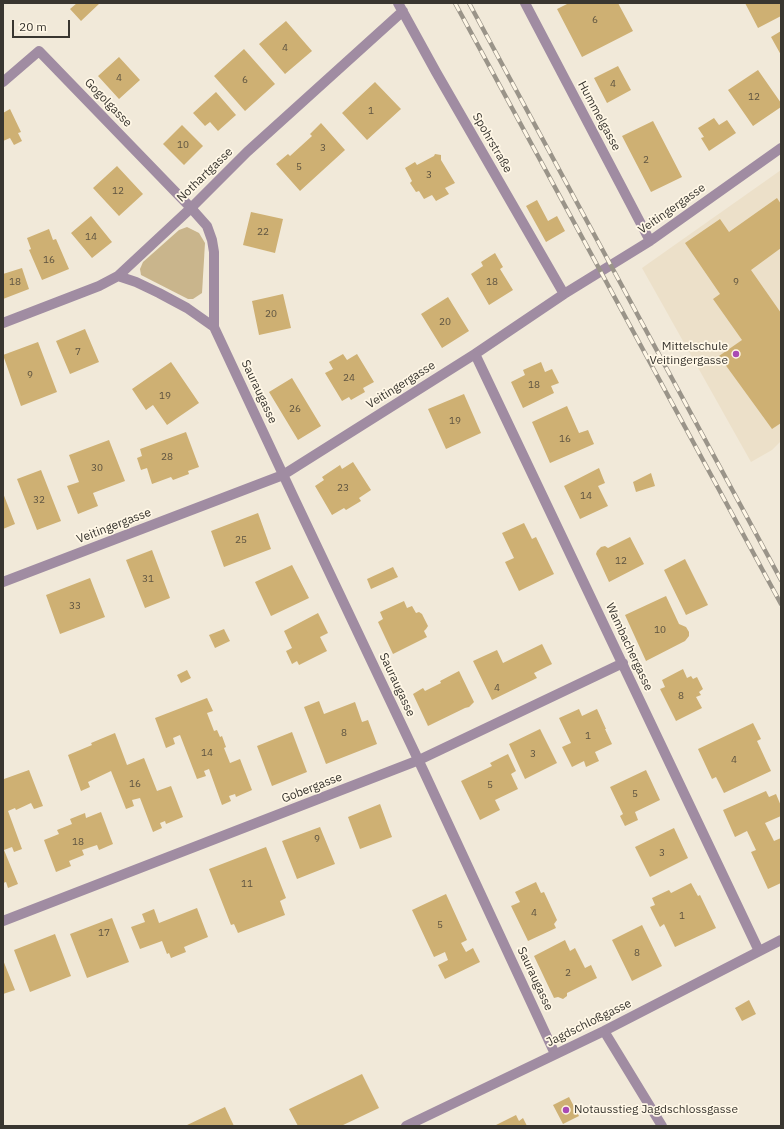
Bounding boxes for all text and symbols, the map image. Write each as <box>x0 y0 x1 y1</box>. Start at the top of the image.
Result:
scale bar <box>14 12 72 38</box>
house number: 6 <box>592 14 598 26</box>
text: 20 m <box>19 19 47 34</box>
house number: 4 <box>282 42 288 54</box>
house number: 4 <box>116 72 122 84</box>
house number: 6 <box>242 74 248 86</box>
street label: Gogolgasse <box>81 76 135 130</box>
house number: 4 <box>610 78 616 90</box>
street label: Hummelgasse <box>575 79 623 153</box>
house number: 12 <box>748 91 760 103</box>
house number: 1 <box>368 105 374 117</box>
street label: Spohrstraße <box>469 110 515 176</box>
house number: 10 <box>177 139 189 151</box>
house number: 3 <box>320 142 326 154</box>
street label: Nothartgasse <box>174 145 236 205</box>
house number: 2 <box>643 154 649 166</box>
house number: 5 <box>296 161 302 173</box>
house number: 3 <box>426 169 432 181</box>
street label: Veitingergasse <box>636 181 708 237</box>
house number: 12 <box>112 185 124 197</box>
house number: 22 <box>257 226 269 238</box>
house number: 14 <box>85 231 97 243</box>
house number: 16 <box>43 254 55 266</box>
house number: 18 <box>9 276 21 288</box>
house number: 18 <box>486 276 498 288</box>
house number: 9 <box>733 276 739 288</box>
house number: 20 <box>265 308 277 320</box>
house number: 20 <box>439 316 451 328</box>
place label: Mittelschule Veitingergasse <box>650 340 728 368</box>
house number: 7 <box>75 346 81 358</box>
marker: Mittelschule Veitingergasse <box>731 349 741 359</box>
street label: Sauraugasse <box>238 358 280 426</box>
street label: Veitingergasse <box>364 358 438 412</box>
house number: 9 <box>27 369 33 381</box>
house number: 24 <box>343 372 355 384</box>
house number: 18 <box>528 379 540 391</box>
house number: 19 <box>159 390 171 402</box>
house number: 26 <box>289 403 301 415</box>
house number: 19 <box>449 415 461 427</box>
house number: 16 <box>559 433 571 445</box>
house number: 28 <box>161 451 173 463</box>
house number: 30 <box>91 462 103 474</box>
house number: 23 <box>337 482 349 494</box>
house number: 14 <box>580 490 592 502</box>
house number: 32 <box>33 494 45 506</box>
street label: Veitingergasse <box>75 505 153 547</box>
house number: 25 <box>235 534 247 546</box>
house number: 12 <box>615 555 627 567</box>
house number: 31 <box>142 573 154 585</box>
house number: 33 <box>69 600 81 612</box>
street label: Wambachergasse <box>602 601 656 693</box>
house number: 10 <box>654 624 666 636</box>
street label: Sauraugasse <box>376 651 418 719</box>
house number: 4 <box>494 682 500 694</box>
house number: 8 <box>678 690 684 702</box>
house number: 8 <box>341 727 347 739</box>
house number: 1 <box>585 730 591 742</box>
house number: 14 <box>201 747 213 759</box>
house number: 3 <box>530 748 536 760</box>
house number: 4 <box>731 754 737 766</box>
street label: Gobergasse <box>280 770 344 806</box>
house number: 16 <box>129 778 141 790</box>
house number: 5 <box>487 779 493 791</box>
house number: 5 <box>632 788 638 800</box>
house number: 9 <box>314 833 320 845</box>
house number: 18 <box>72 836 84 848</box>
house number: 3 <box>659 847 665 859</box>
house number: 11 <box>241 878 253 890</box>
house number: 4 <box>531 907 537 919</box>
house number: 1 <box>679 910 685 922</box>
house number: 5 <box>437 919 443 931</box>
house number: 17 <box>98 927 110 939</box>
street label: Sauraugasse <box>514 945 556 1013</box>
house number: 8 <box>634 947 640 959</box>
house number: 2 <box>565 967 571 979</box>
street label: Jagdschloßgasse <box>544 996 634 1050</box>
place label: Notausstieg Jagdschlossgasse <box>574 1103 738 1117</box>
marker: Notausstieg Jagdschlossgasse <box>561 1105 571 1115</box>

